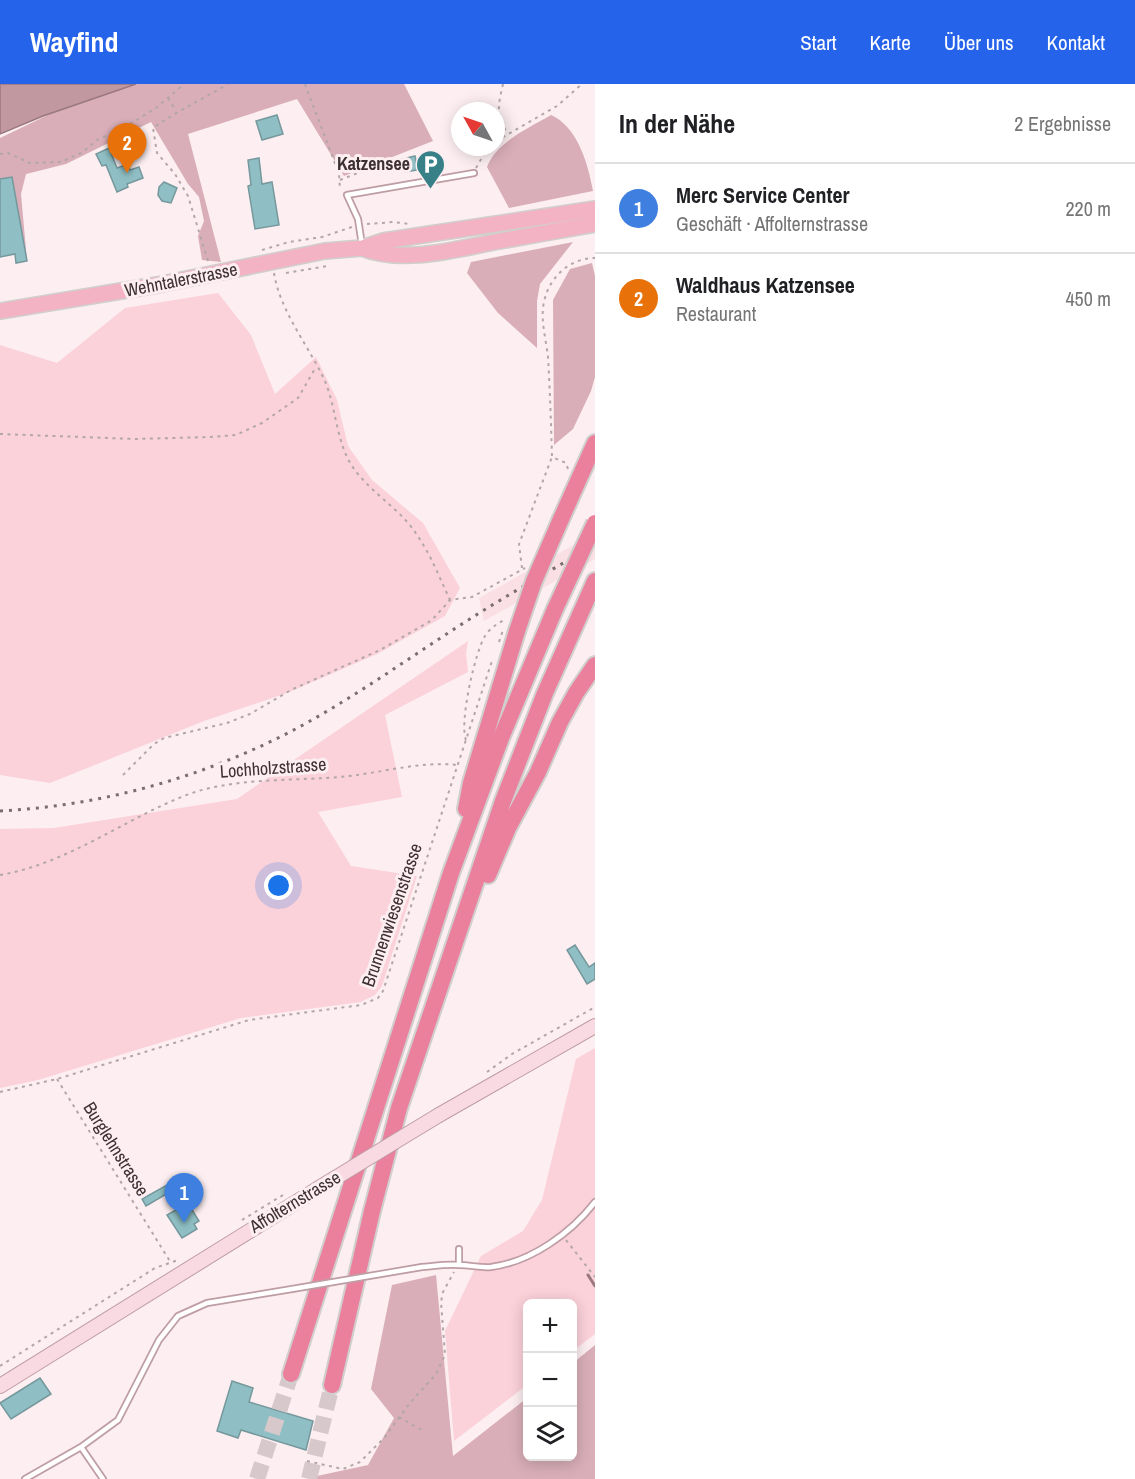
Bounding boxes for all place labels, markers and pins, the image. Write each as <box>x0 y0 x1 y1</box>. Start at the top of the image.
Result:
pin: 2 <box>108 124 146 173</box>
parking icon: Katzensee <box>415 148 447 190</box>
place label: Katzensee <box>337 151 410 176</box>
pin: 1 <box>164 1174 204 1223</box>

